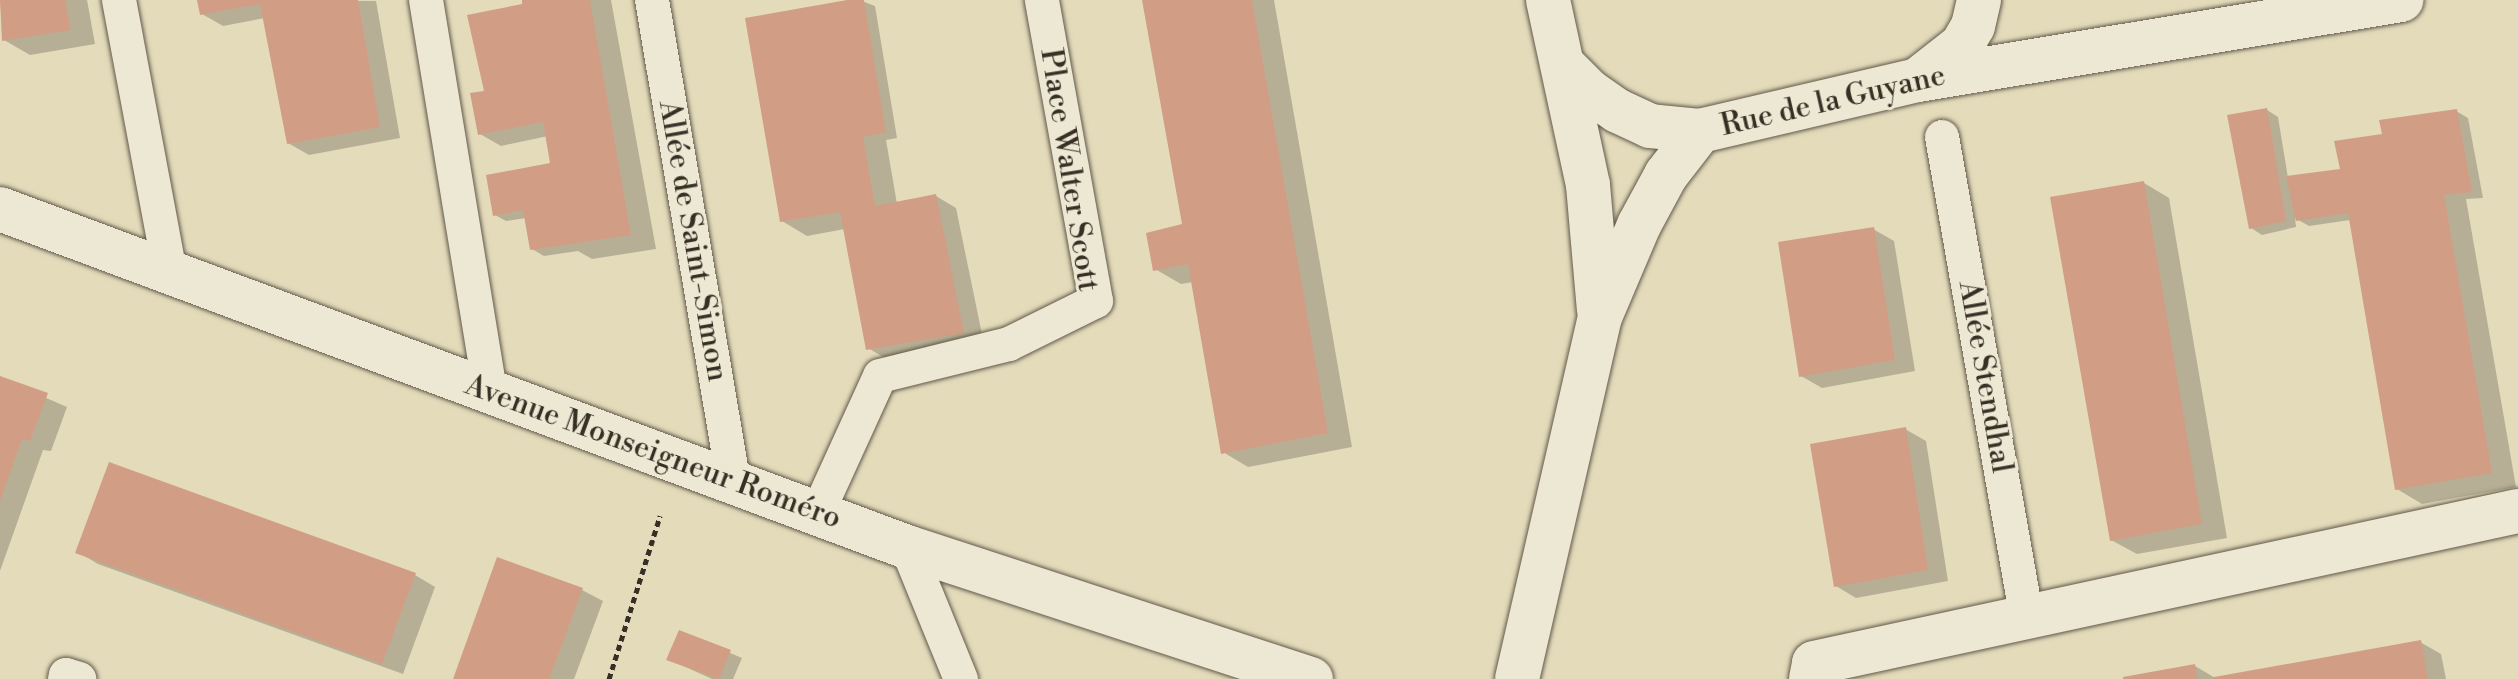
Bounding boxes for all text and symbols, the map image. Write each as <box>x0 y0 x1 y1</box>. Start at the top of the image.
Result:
street label: Place Walter Scott <box>1032 46 1106 294</box>
street label: Rue de la Guyane <box>1717 58 1949 144</box>
street label: Allée de Saint-Simon <box>651 98 735 384</box>
street label: Allée Stendhal <box>1950 278 2020 476</box>
street label: Avenue Monseigneur Roméro <box>460 367 846 537</box>

